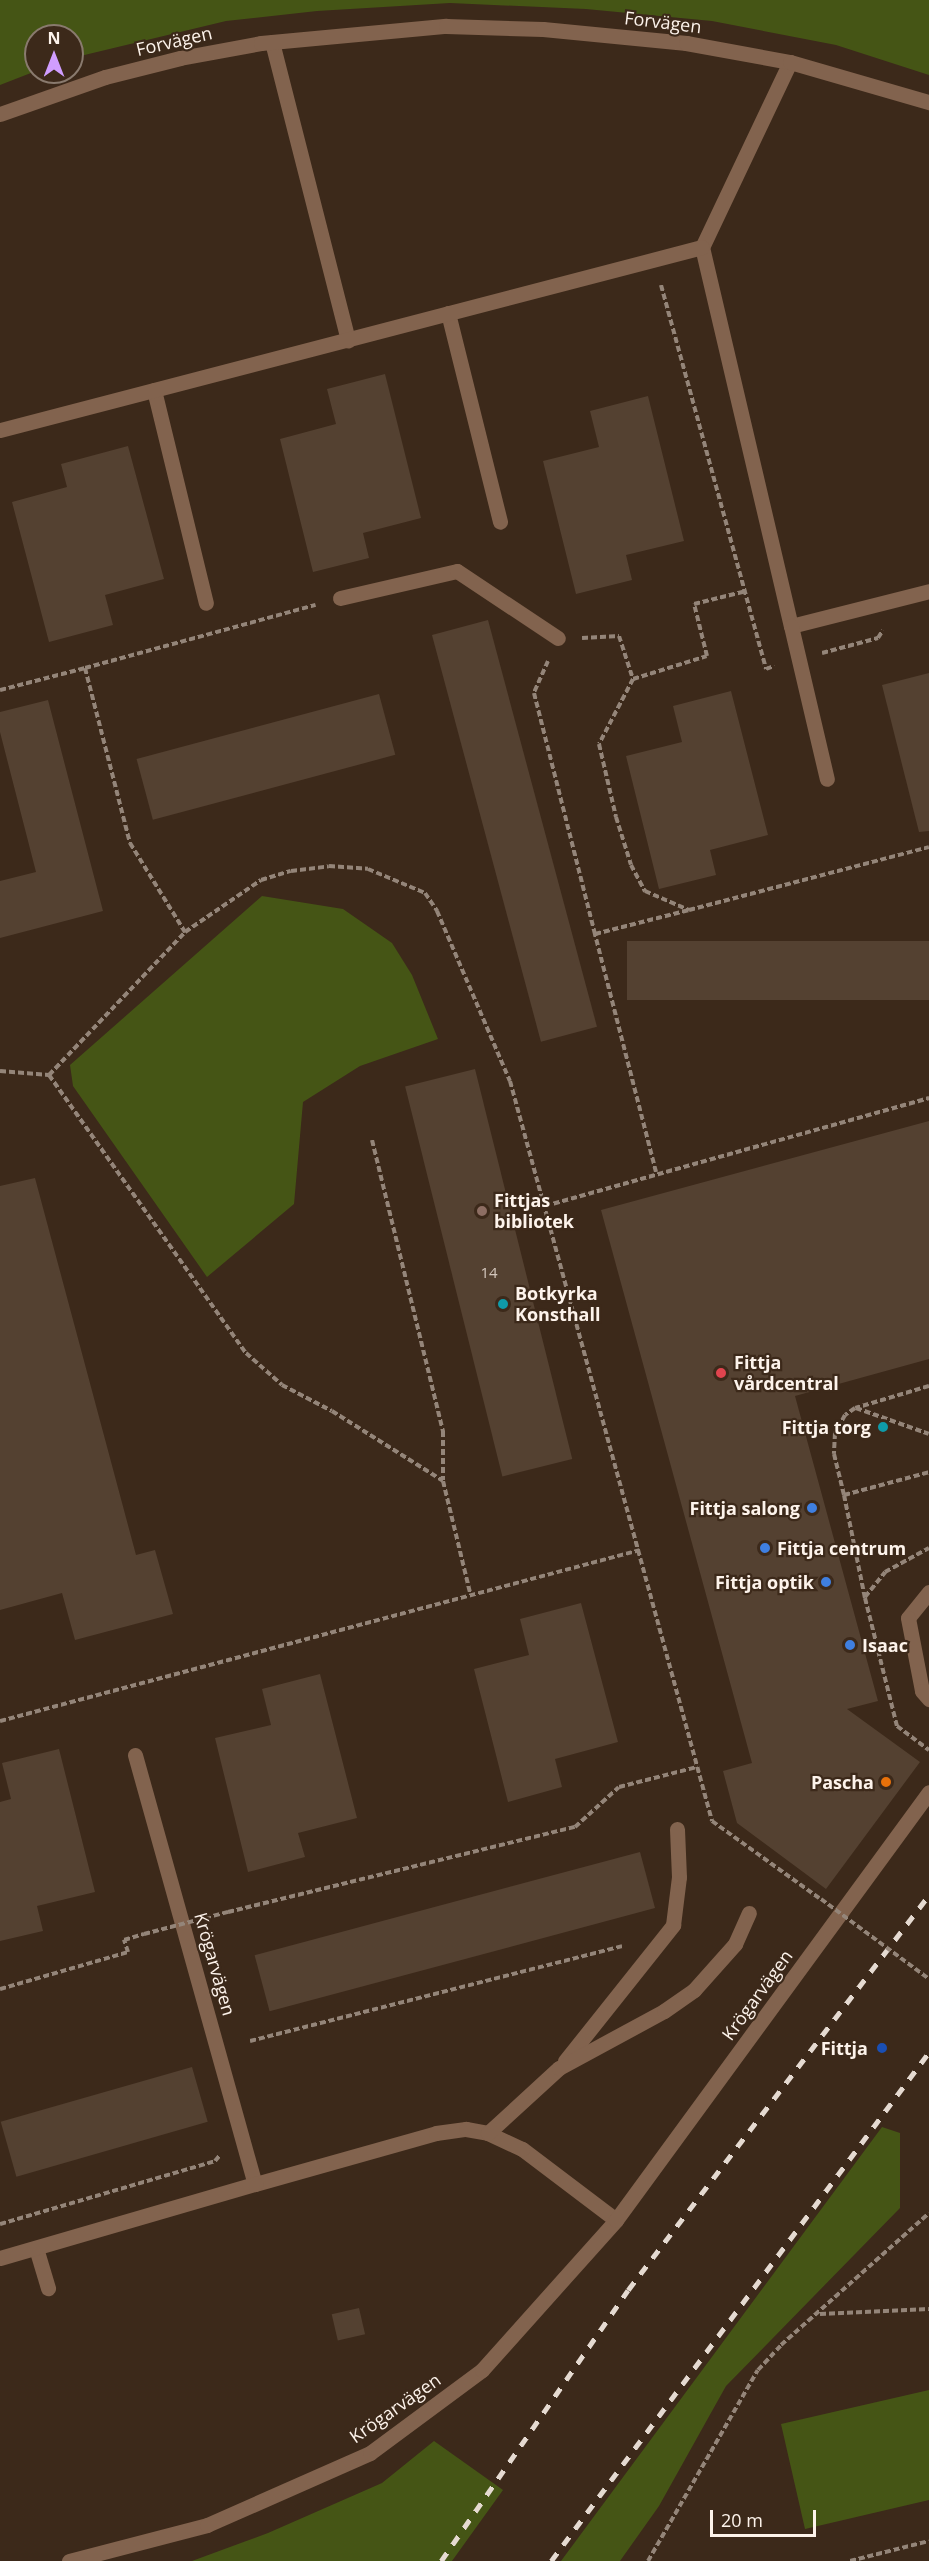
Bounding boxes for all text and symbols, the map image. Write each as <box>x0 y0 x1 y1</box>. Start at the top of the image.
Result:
street label: Forvägen <box>623 7 703 37</box>
street label: Forvägen <box>134 22 214 60</box>
north arrow <box>24 24 84 84</box>
text: N <box>47 27 61 49</box>
place label: Fittjas bibliotek <box>494 1190 574 1232</box>
marker: Fittjas bibliotek <box>475 1204 489 1218</box>
house number: 14 <box>480 1264 498 1282</box>
place label: Botkyrka Konsthall <box>515 1283 600 1326</box>
marker: Botkyrka Konsthall <box>496 1297 510 1311</box>
place label: Fittja vårdcentral <box>734 1352 839 1394</box>
marker: Fittja vårdcentral <box>712 1364 730 1382</box>
place label: Fittja torg <box>782 1416 871 1438</box>
marker: Fittja torg <box>876 1420 890 1434</box>
place label: Fittja salong <box>690 1497 800 1519</box>
marker: Fittja salong <box>805 1501 819 1515</box>
place label: Fittja centrum <box>777 1537 906 1559</box>
marker: Fittja centrum <box>758 1541 772 1555</box>
place label: Fittja optik <box>715 1571 814 1593</box>
marker: Fittja optik <box>819 1575 833 1589</box>
place label: Isaac <box>862 1634 908 1656</box>
marker: Isaac <box>843 1638 857 1652</box>
place label: Pascha <box>811 1771 874 1793</box>
marker: Pascha <box>879 1775 893 1789</box>
street label: Krögarvägen <box>190 1910 240 2018</box>
street label: Krögarvägen <box>717 1946 797 2044</box>
place label: Fittja <box>821 2037 868 2059</box>
marker: Fittja <box>873 2039 891 2057</box>
street label: Krögarvägen <box>345 2369 445 2447</box>
scale bar <box>713 2498 820 2536</box>
text: 20 m <box>721 2508 763 2532</box>

